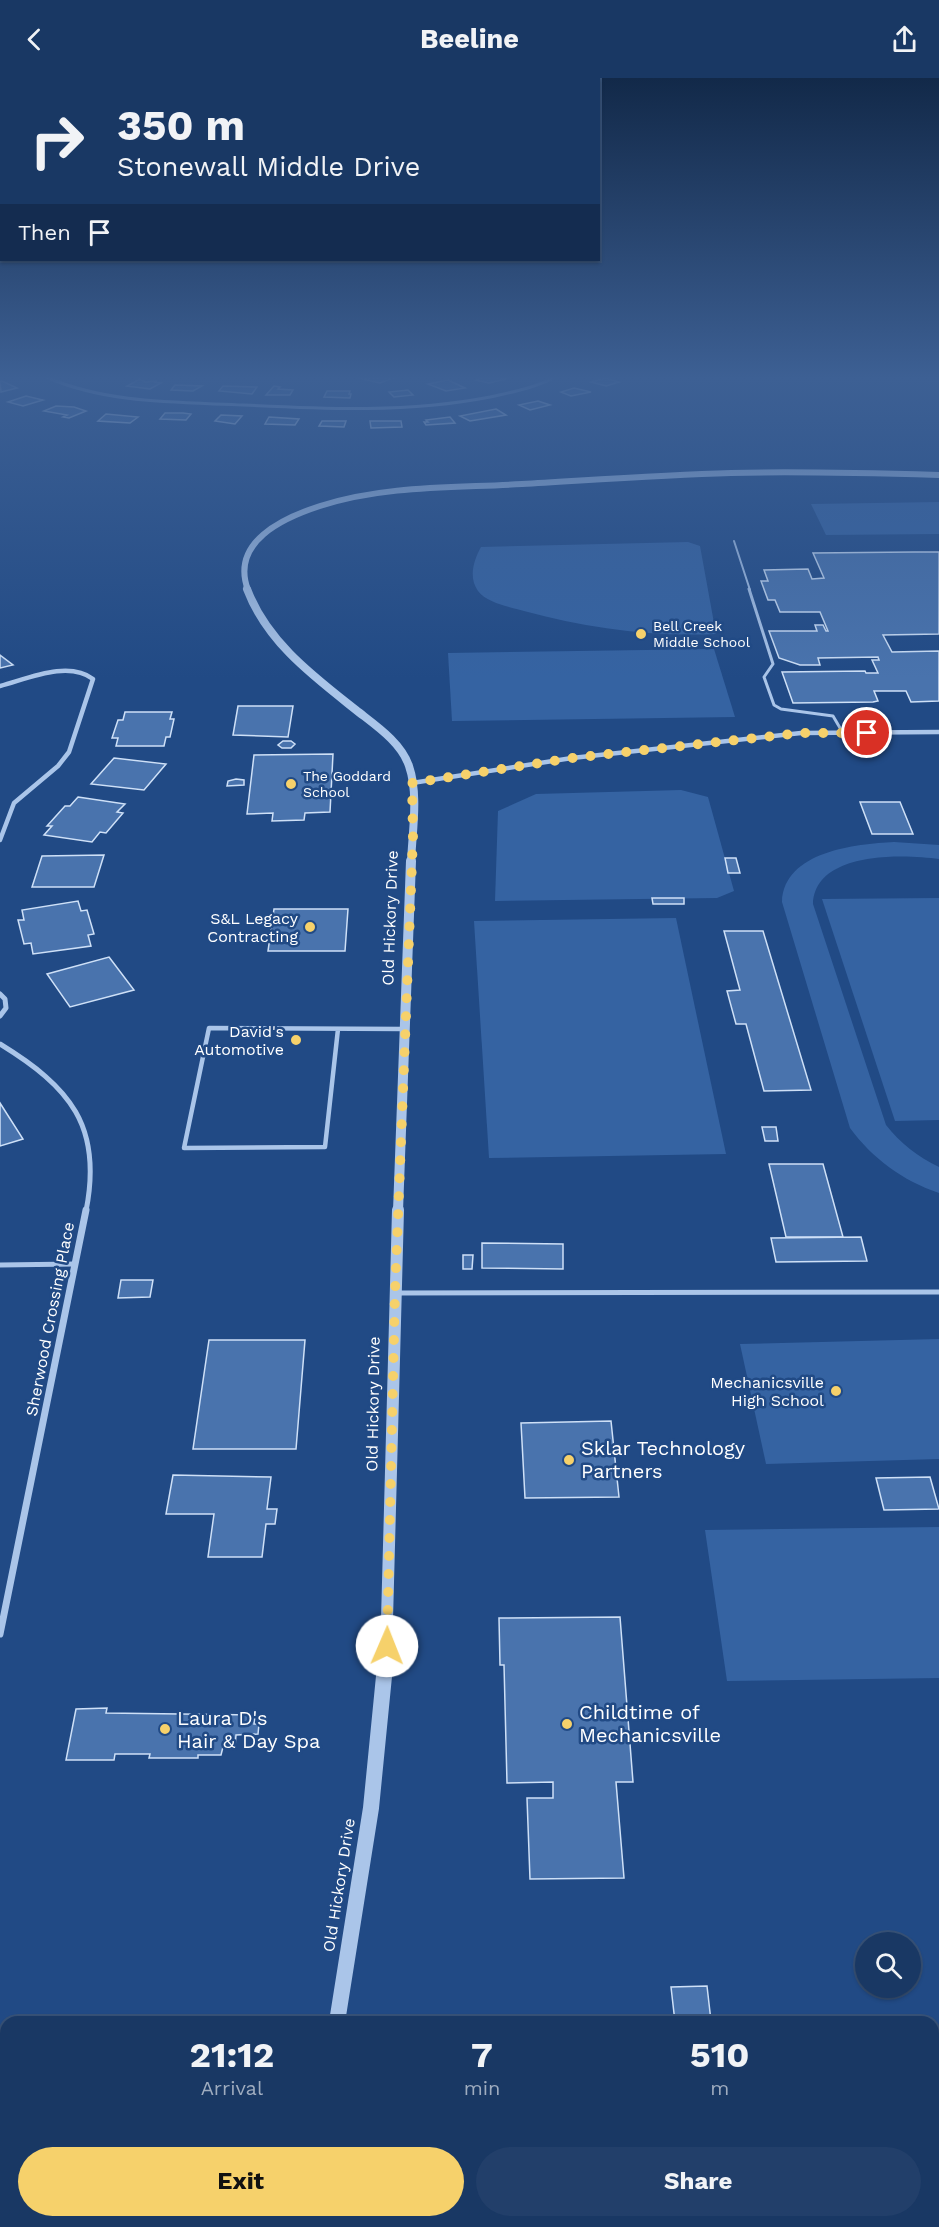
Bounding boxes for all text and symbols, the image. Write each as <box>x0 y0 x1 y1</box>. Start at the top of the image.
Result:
icon: back <box>18 23 51 56</box>
text: Beeline <box>420 23 519 55</box>
icon: share <box>888 23 921 56</box>
text: 350 m <box>117 101 245 150</box>
icon: right <box>18 102 96 180</box>
text: Stonewall Middle Drive <box>117 151 420 183</box>
icon: arrive <box>83 216 116 249</box>
text: Then <box>18 220 71 245</box>
place label: Bell Creek Middle School <box>653 618 751 650</box>
marker: Bell Creek Middle School <box>634 627 648 641</box>
pin <box>841 707 892 758</box>
icon: arrive <box>850 716 883 749</box>
place label: The Goddard School <box>303 768 391 800</box>
marker: The Goddard School <box>284 777 298 791</box>
street label: Old Hickory Drive <box>378 850 402 986</box>
place label: S&L Legacy Contracting <box>207 909 299 946</box>
marker: S&L Legacy Contracting <box>303 920 317 934</box>
place label: David's Automotive <box>194 1022 284 1059</box>
marker: David's Automotive <box>289 1033 303 1047</box>
street label: Sherwood Crossing Place <box>22 1220 78 1418</box>
street label: Old Hickory Drive <box>362 1336 384 1472</box>
place label: Mechanicsville High School <box>710 1373 824 1410</box>
marker: Mechanicsville High School <box>829 1384 843 1398</box>
place label: Sklar Technology Partners <box>581 1436 746 1483</box>
marker: Sklar Technology Partners <box>562 1453 576 1467</box>
position arrow <box>355 1614 419 1678</box>
place label: Childtime of Mechanicsville <box>579 1700 721 1747</box>
place label: Laura D's Hair & Day Spa <box>177 1706 320 1753</box>
marker: Childtime of Mechanicsville <box>560 1717 574 1731</box>
marker: Laura D's Hair & Day Spa <box>158 1722 172 1736</box>
street label: Old Hickory Drive <box>319 1817 359 1953</box>
map controls <box>855 1932 921 1998</box>
button: search <box>855 1932 921 1998</box>
text: 21:12 <box>189 2034 274 2076</box>
text: 7 <box>471 2034 493 2076</box>
text: 510 <box>690 2034 750 2076</box>
text: Arrival <box>201 2076 263 2100</box>
text: min <box>464 2076 500 2100</box>
text: m <box>710 2076 729 2100</box>
button: Exit <box>18 2147 464 2216</box>
button: Share <box>476 2147 921 2216</box>

